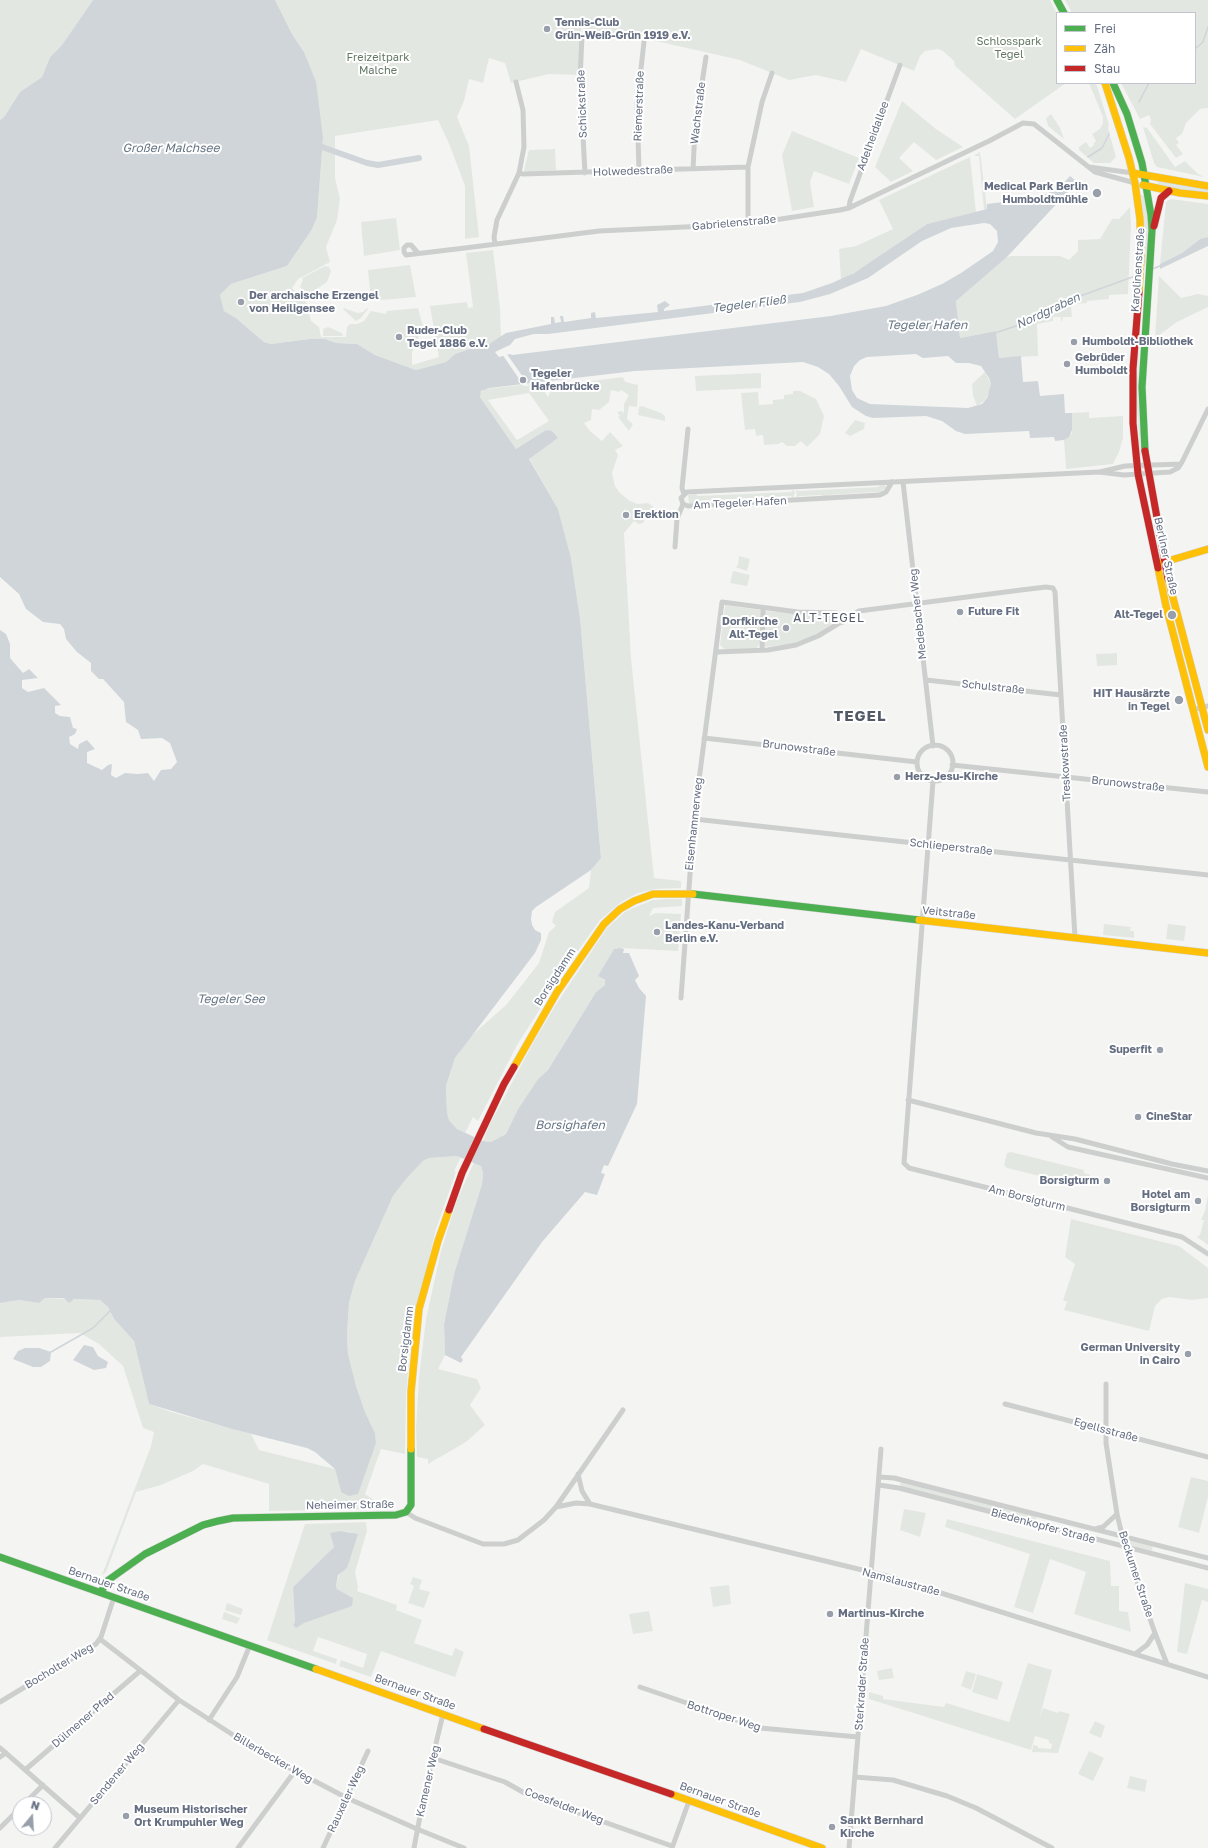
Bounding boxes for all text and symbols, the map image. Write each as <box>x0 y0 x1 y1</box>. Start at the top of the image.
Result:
legend <box>1056 12 1196 84</box>
place label: Tennis-Club Grün-Weiß-Grün 1919 e.V. <box>555 16 691 42</box>
text: Frei <box>1094 21 1116 36</box>
marker: Tennis-Club Grün-Weiß-Grün 1919 e.V. <box>542 24 552 34</box>
park label: Schlosspark Tegel <box>977 35 1041 61</box>
text: Zäh <box>1094 41 1115 56</box>
park label: Freizeitpark Malche <box>347 51 409 77</box>
text: Stau <box>1094 61 1120 76</box>
street label: Schickstraße <box>574 70 590 138</box>
street label: Riemerstraße <box>631 70 647 142</box>
street label: Wachstraße <box>688 81 708 145</box>
street label: Adelheidallee <box>854 100 892 172</box>
water label: Großer Malchsee <box>123 141 219 155</box>
street label: Holwedestraße <box>593 163 673 179</box>
place label: Medical Park Berlin Humboldtmühle <box>984 180 1088 206</box>
marker: Medical Park Berlin Humboldtmühle <box>1091 187 1103 199</box>
street label: Gabrielenstraße <box>691 213 777 233</box>
street label: Karolinenstraße <box>1128 228 1148 312</box>
place label: Der archaische Erzengel von Heiligensee <box>249 289 379 315</box>
water label: Nordgraben <box>1014 290 1082 332</box>
water label: Tegeler Fließ <box>711 292 787 316</box>
marker: Der archaische Erzengel von Heiligensee <box>236 297 246 307</box>
water label: Tegeler Hafen <box>887 318 967 332</box>
place label: Ruder-Club Tegel 1886 e.V. <box>407 324 488 350</box>
marker: Ruder-Club Tegel 1886 e.V. <box>394 332 404 342</box>
place label: Humboldt-Bibliothek <box>1082 335 1193 349</box>
marker: Humboldt-Bibliothek <box>1069 337 1079 347</box>
place label: Gebrüder Humboldt <box>1075 351 1128 377</box>
marker: Gebrüder Humboldt <box>1062 359 1072 369</box>
place label: Tegeler Hafenbrücke <box>531 367 599 393</box>
marker: Tegeler Hafenbrücke <box>518 375 528 385</box>
street label: Am Tegeler Hafen <box>693 494 787 512</box>
place label: Erektion <box>634 508 679 522</box>
marker: Erektion <box>621 510 631 520</box>
street label: Berliner Straße <box>1151 516 1181 596</box>
street label: Medebacher Weg <box>907 568 929 660</box>
place label: Future Fit <box>968 605 1019 619</box>
marker: Future Fit <box>955 607 965 617</box>
place label: Alt-Tegel <box>1114 608 1163 622</box>
marker: Alt-Tegel <box>1166 609 1178 621</box>
district label: ALT-TEGEL <box>793 611 865 625</box>
place label: Dorfkirche Alt-Tegel <box>722 615 778 641</box>
marker: Dorfkirche Alt-Tegel <box>781 623 791 633</box>
street label: Schulstraße <box>961 677 1025 697</box>
place label: HIT Hausärzte in Tegel <box>1093 687 1170 713</box>
marker: HIT Hausärzte in Tegel <box>1173 694 1185 706</box>
district label: TEGEL <box>834 707 886 725</box>
street label: Treskowstraße <box>1056 724 1074 802</box>
street label: Brunowstraße <box>762 737 836 759</box>
place label: Herz-Jesu-Kirche <box>905 770 998 784</box>
marker: Herz-Jesu-Kirche <box>892 772 902 782</box>
street label: Brunowstraße <box>1091 774 1165 794</box>
street label: Eisenhammerweg <box>683 777 705 871</box>
street label: Schlieperstraße <box>909 836 993 858</box>
street label: Veitstraße <box>922 904 976 922</box>
place label: Landes-Kanu-Verband Berlin e.V. <box>665 919 784 945</box>
marker: Landes-Kanu-Verband Berlin e.V. <box>652 927 662 937</box>
street label: Borsigdamm <box>531 946 579 1008</box>
water label: Tegeler See <box>197 992 265 1006</box>
place label: Superfit <box>1109 1043 1152 1057</box>
marker: Superfit <box>1155 1045 1165 1055</box>
place label: CineStar <box>1146 1110 1192 1124</box>
marker: CineStar <box>1133 1112 1143 1122</box>
water label: Borsighafen <box>535 1118 605 1132</box>
place label: Borsigturm <box>1040 1174 1099 1188</box>
marker: Borsigturm <box>1102 1176 1112 1186</box>
street label: Am Borsigturm <box>987 1182 1067 1214</box>
place label: Hotel am Borsigturm <box>1131 1188 1190 1214</box>
marker: Hotel am Borsigturm <box>1193 1196 1203 1206</box>
street label: Borsigdamm <box>395 1305 417 1373</box>
place label: German University in Cairo <box>1081 1341 1180 1367</box>
marker: German University in Cairo <box>1183 1349 1193 1359</box>
street label: Egellsstraße <box>1072 1415 1140 1445</box>
street label: Neheimer Straße <box>306 1498 394 1512</box>
street label: Biedenkopfer Straße <box>989 1506 1097 1546</box>
street label: Beckumer Straße <box>1116 1529 1156 1619</box>
street label: Bernauer Straße <box>66 1564 152 1604</box>
street label: Namslaustraße <box>861 1565 941 1599</box>
place label: Martinus-Kirche <box>838 1607 924 1621</box>
marker: Martinus-Kirche <box>825 1609 835 1619</box>
street label: Sterkrader Straße <box>852 1637 872 1731</box>
street label: Bocholter Weg <box>22 1640 96 1692</box>
street label: Bernauer Straße <box>373 1671 457 1713</box>
street label: Dülmener Pfad <box>49 1689 117 1751</box>
street label: Bottroper Weg <box>685 1698 763 1734</box>
street label: Billerbecker Weg <box>231 1730 315 1786</box>
street label: Sendener Weg <box>87 1740 147 1808</box>
street label: Kamener Weg <box>413 1744 443 1818</box>
street label: Rauxeler Weg <box>325 1763 367 1835</box>
street label: Bernauer Straße <box>678 1779 762 1821</box>
street label: Coesfelder Weg <box>523 1785 605 1827</box>
north arrow <box>12 1796 52 1836</box>
text: N <box>30 1798 42 1813</box>
place label: Museum Historischer Ort Krumpuhler Weg <box>134 1803 248 1829</box>
marker: Museum Historischer Ort Krumpuhler Weg <box>121 1811 131 1821</box>
place label: Sankt Bernhard Kirche <box>840 1814 923 1840</box>
marker: Sankt Bernhard Kirche <box>827 1822 837 1832</box>

